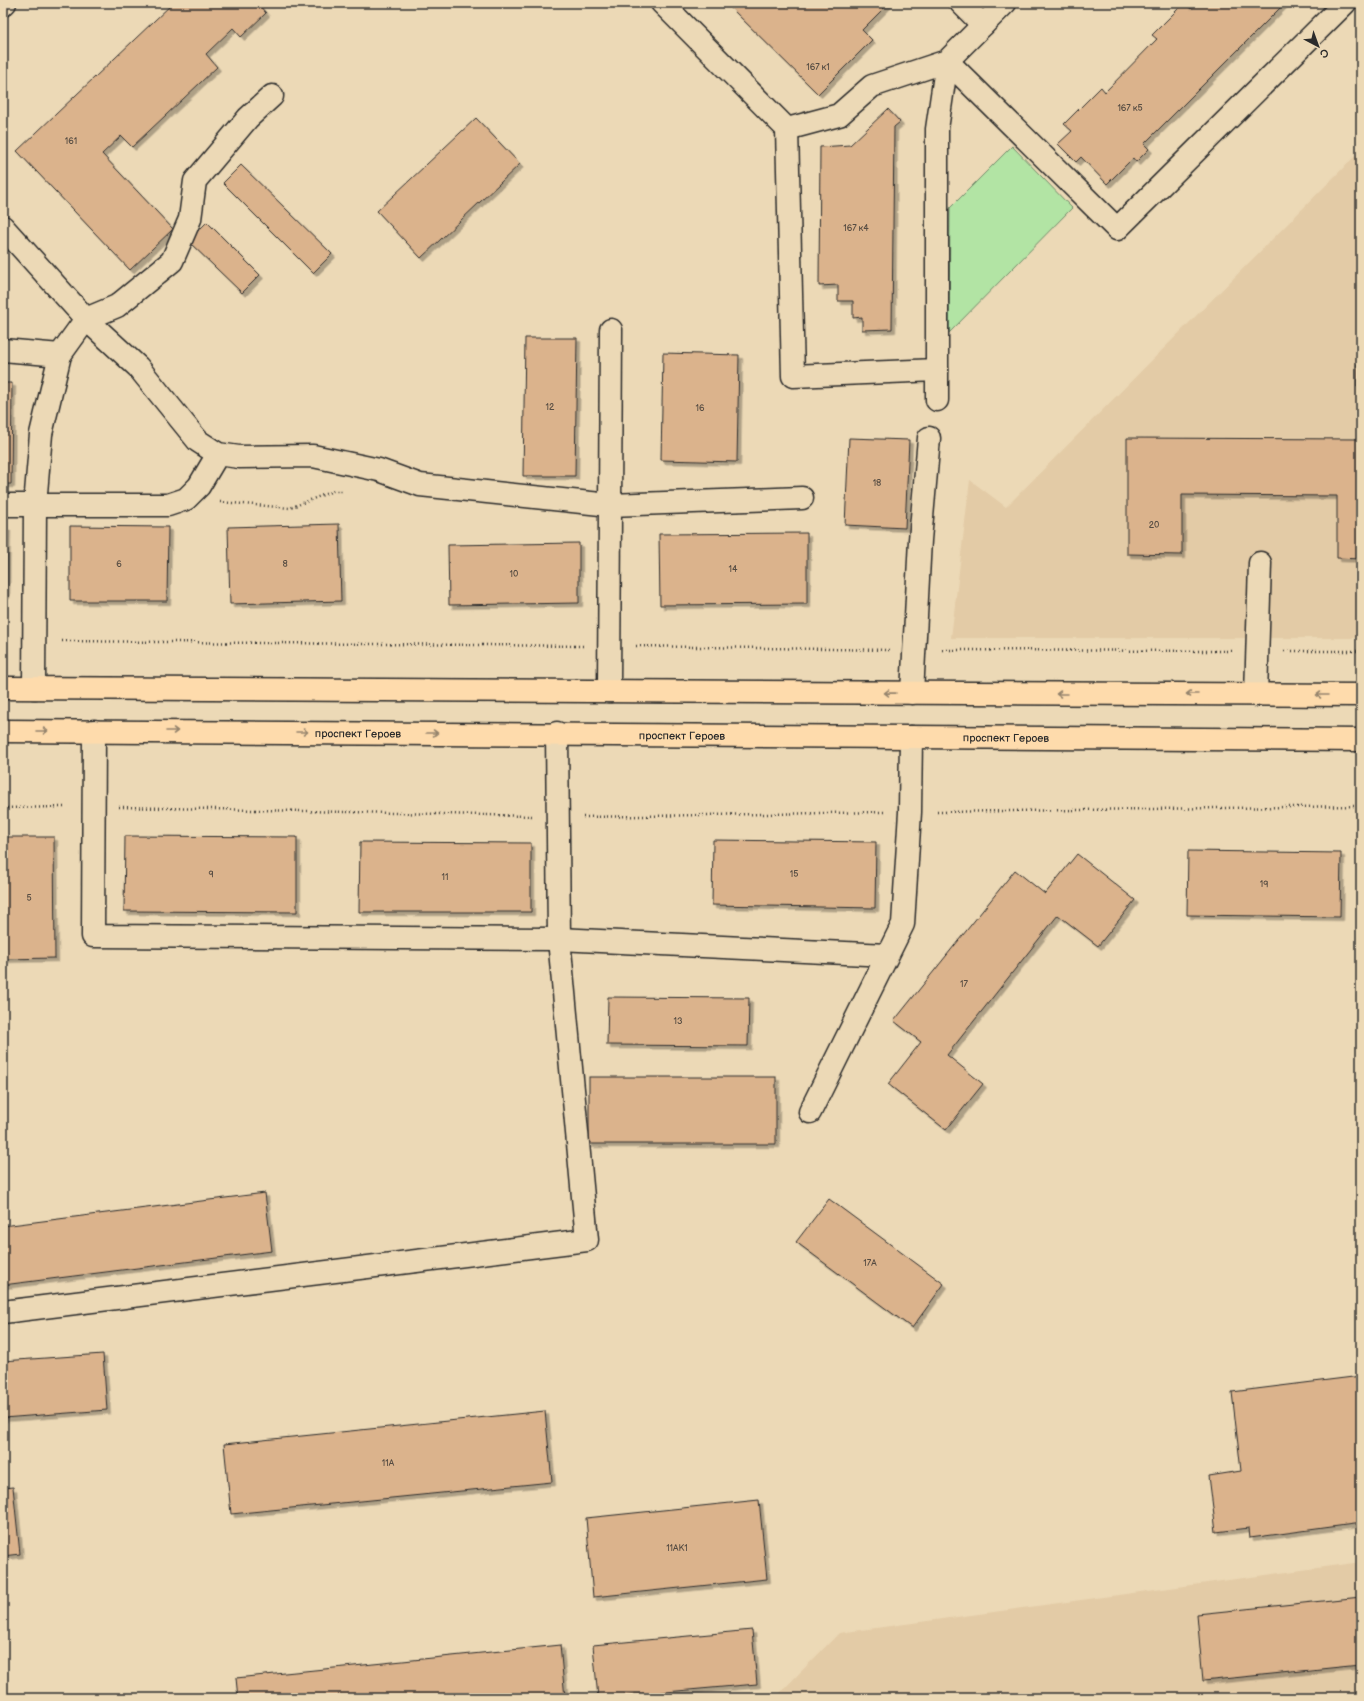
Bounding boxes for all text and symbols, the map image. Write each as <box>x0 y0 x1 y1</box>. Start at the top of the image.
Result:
north arrow <box>1298 26 1338 66</box>
text: С <box>1317 46 1331 61</box>
house number: 167 к1 <box>806 62 830 73</box>
house number: 167 к5 <box>1117 103 1143 114</box>
house number: 161 <box>65 136 77 147</box>
house number: 167 к4 <box>843 223 869 234</box>
house number: 12 <box>546 402 555 413</box>
house number: 16 <box>696 403 705 414</box>
house number: 18 <box>873 478 881 489</box>
house number: 20 <box>1149 520 1159 531</box>
house number: 6 <box>116 559 122 570</box>
house number: 8 <box>282 559 288 570</box>
house number: 14 <box>729 564 738 575</box>
house number: 10 <box>510 569 518 580</box>
one-way arrow <box>884 689 897 697</box>
one-way arrow <box>1056 690 1069 698</box>
one-way arrow <box>1186 690 1199 698</box>
one-way arrow <box>1316 691 1329 699</box>
one-way arrow <box>35 727 48 735</box>
one-way arrow <box>165 727 178 735</box>
street label: проспект Героев <box>315 727 401 740</box>
one-way arrow <box>295 728 308 736</box>
one-way arrow <box>425 729 438 737</box>
street label: проспект Героев <box>639 729 725 742</box>
street label: проспект Героев <box>963 731 1049 744</box>
house number: 9 <box>208 869 214 880</box>
house number: 15 <box>790 869 798 880</box>
house number: 11 <box>442 872 448 883</box>
house number: 19 <box>1260 879 1268 890</box>
house number: 5 <box>26 893 32 904</box>
house number: 17 <box>960 979 969 990</box>
house number: 13 <box>673 1016 683 1027</box>
house number: 17А <box>863 1258 877 1269</box>
house number: 11А <box>382 1458 395 1469</box>
house number: 11АК1 <box>666 1543 688 1554</box>

